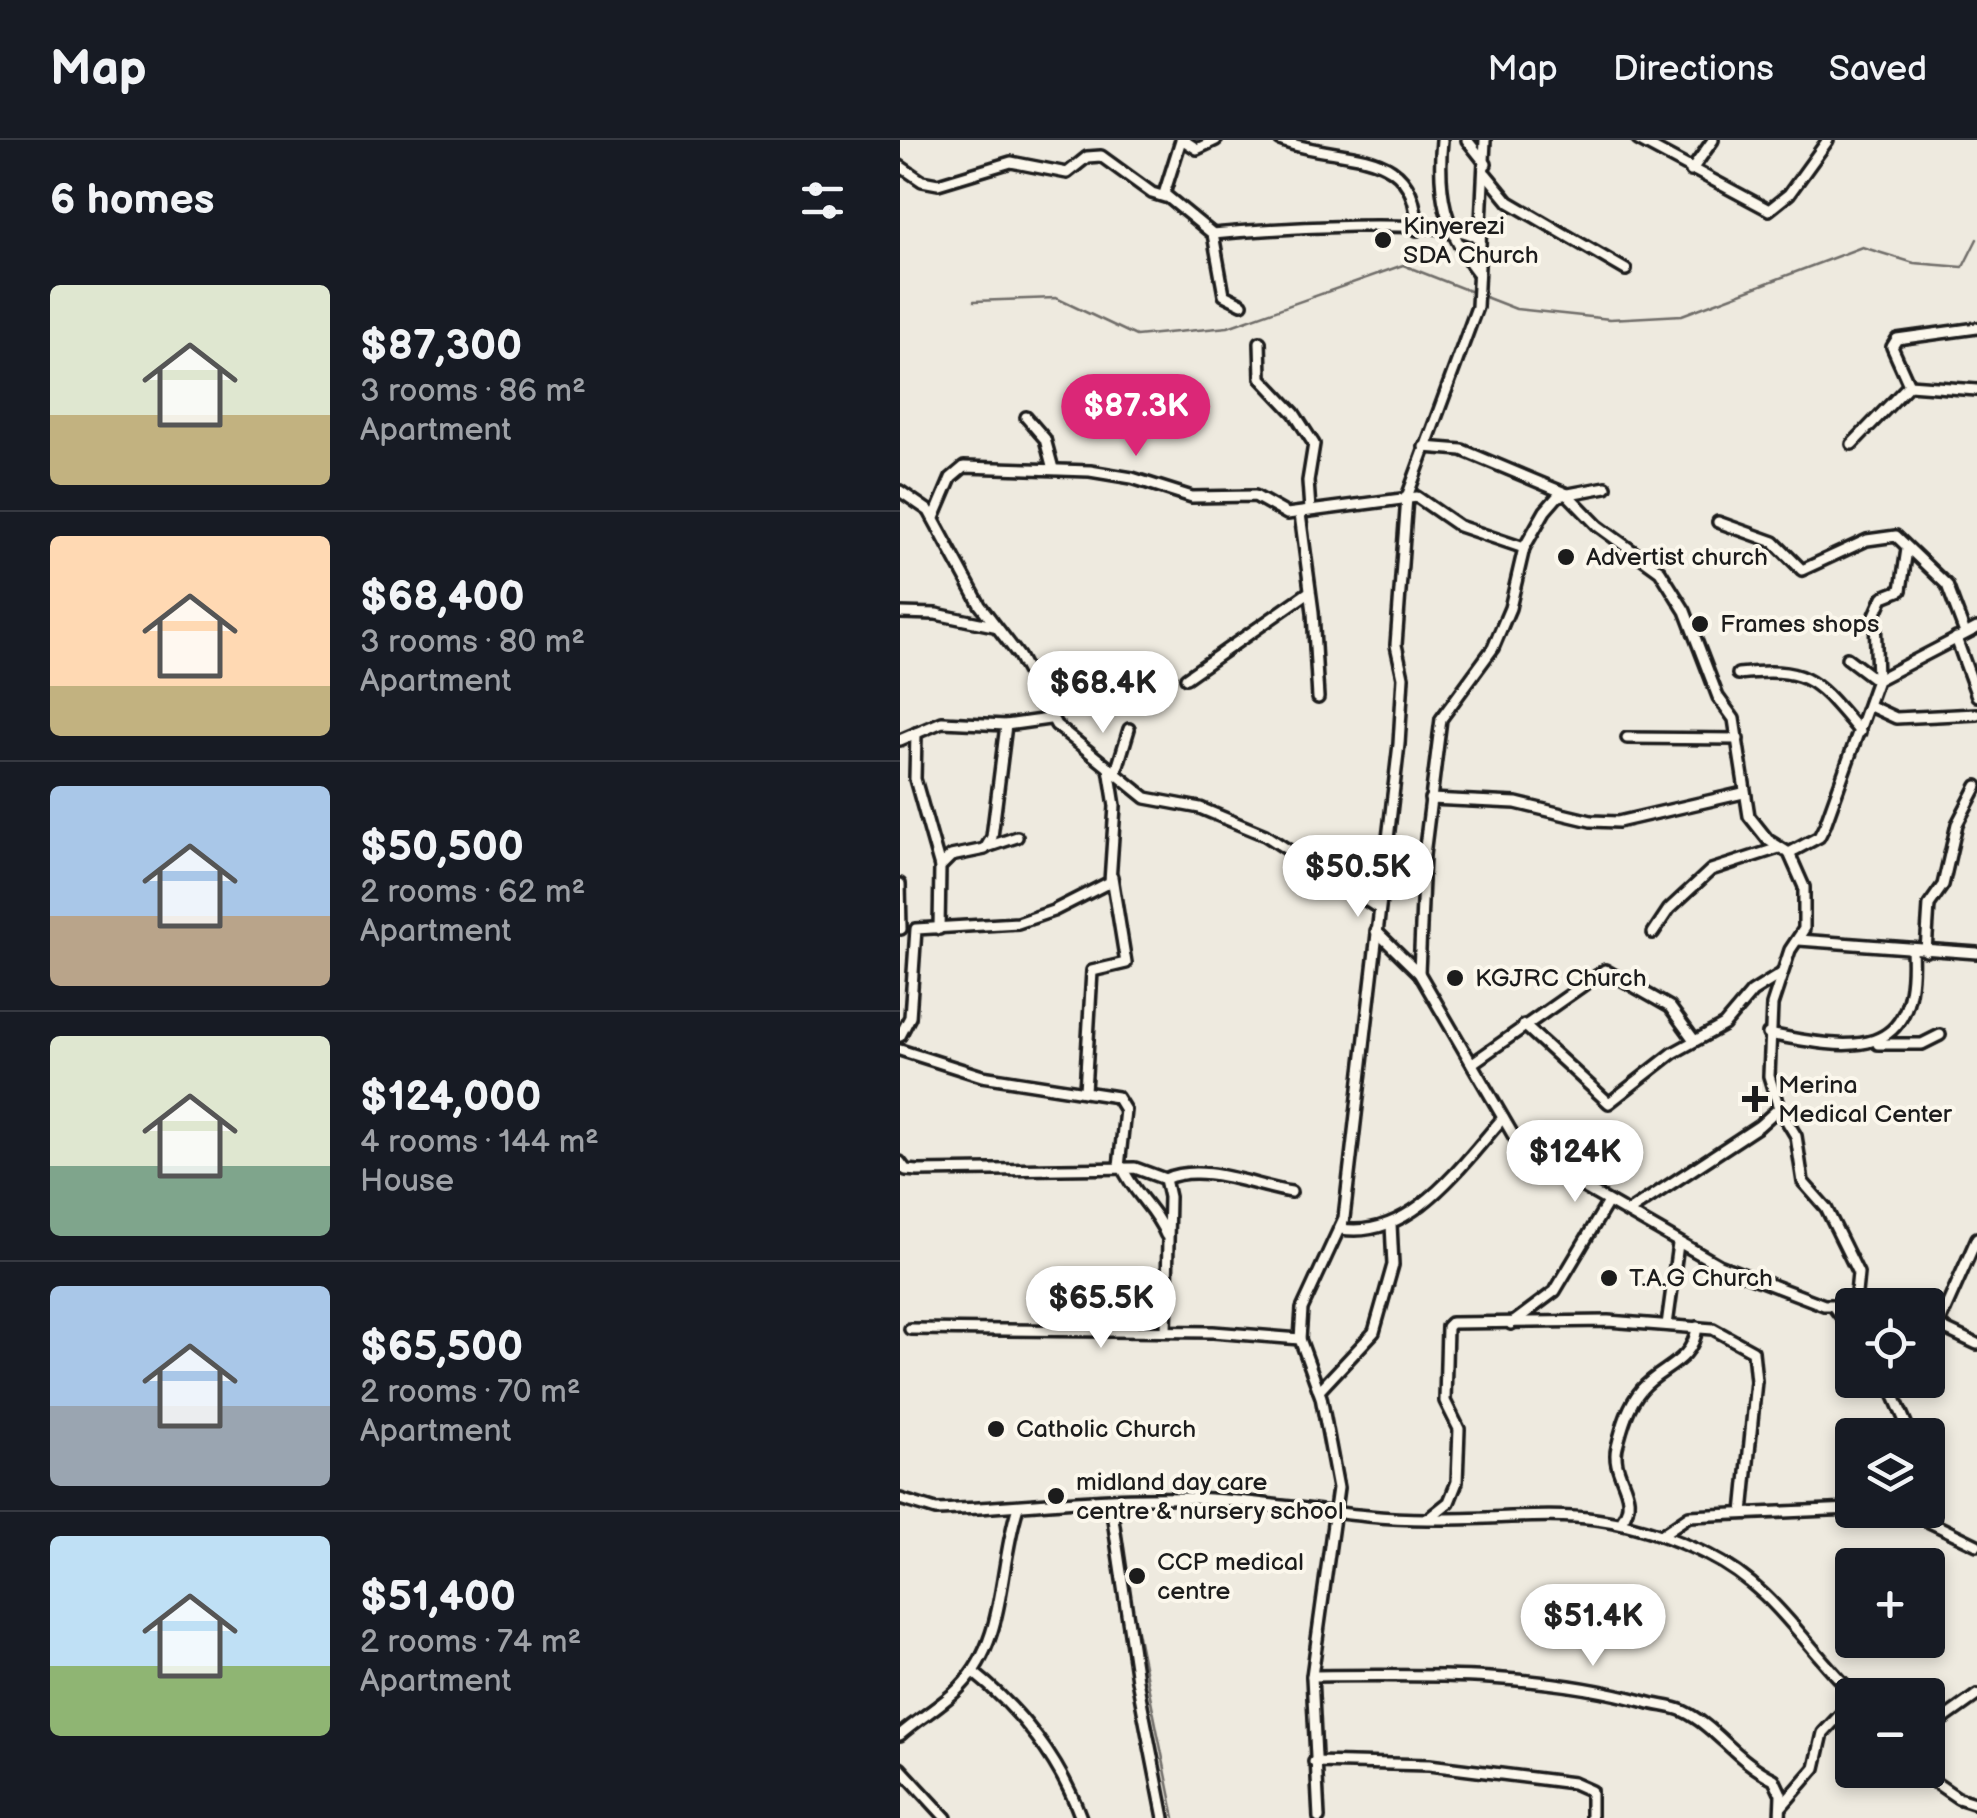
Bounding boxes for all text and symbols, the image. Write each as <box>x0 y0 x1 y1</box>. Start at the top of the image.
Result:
text: Map <box>50 41 146 98</box>
text: Map <box>1488 48 1558 91</box>
text: Directions <box>1613 48 1774 91</box>
text: Saved <box>1829 48 1927 91</box>
icon: filters <box>795 173 850 228</box>
text: 6 homes <box>50 175 214 226</box>
place label: Kinyerezi SDA Church <box>1403 211 1539 271</box>
marker: Kinyerezi SDA Church <box>1372 229 1394 251</box>
text: $87,300 <box>360 321 522 372</box>
icon: home <box>130 325 250 445</box>
text: 3 rooms · 86 m² <box>360 372 586 411</box>
pin: $87.3K <box>1055 374 1217 459</box>
text: $87.3K <box>1083 387 1189 426</box>
text: Apartment <box>360 411 511 450</box>
place label: Advertist church <box>1586 542 1768 573</box>
marker: Advertist church <box>1555 546 1577 568</box>
text: $68,400 <box>360 572 525 623</box>
icon: home <box>130 576 250 696</box>
place label: Frames shops <box>1720 609 1879 640</box>
marker: Frames shops <box>1689 613 1711 635</box>
text: 3 rooms · 80 m² <box>360 623 585 662</box>
pin: $68.4K <box>1022 651 1184 736</box>
text: Apartment <box>360 662 511 701</box>
text: $68.4K <box>1049 664 1157 703</box>
text: $50,500 <box>360 822 524 873</box>
icon: home <box>130 826 250 946</box>
pin: $50.5K <box>1277 835 1439 920</box>
text: $50.5K <box>1305 848 1411 887</box>
text: 2 rooms · 62 m² <box>360 873 585 912</box>
text: Apartment <box>360 912 511 951</box>
place label: KGJRC Church <box>1475 963 1646 994</box>
marker: KGJRC Church <box>1444 967 1466 989</box>
place label: Merina Medical Center <box>1778 1070 1953 1130</box>
text: $124,000 <box>360 1072 541 1123</box>
icon: home <box>130 1076 250 1196</box>
marker: Merina Medical Center <box>1742 1086 1768 1112</box>
pin: $124K <box>1505 1120 1645 1205</box>
text: 4 rooms · 144 m² <box>360 1123 599 1162</box>
text: $124K <box>1528 1133 1622 1172</box>
text: House <box>360 1162 454 1201</box>
place label: T.A.G Church <box>1629 1263 1773 1294</box>
pin: $65.5K <box>1020 1266 1182 1351</box>
marker: T.A.G Church <box>1598 1267 1620 1289</box>
text: $65.5K <box>1048 1279 1154 1318</box>
map controls <box>1835 1288 1945 1788</box>
button: locate <box>1835 1288 1945 1398</box>
text: $65,500 <box>360 1322 523 1373</box>
icon: home <box>130 1326 250 1446</box>
text: 2 rooms · 70 m² <box>360 1373 581 1412</box>
text: Apartment <box>360 1412 511 1451</box>
place label: Catholic Church <box>1016 1414 1196 1445</box>
marker: Catholic Church <box>985 1418 1007 1440</box>
button: layers <box>1835 1418 1945 1528</box>
place label: midland day care centre & nursery school <box>1076 1467 1344 1527</box>
marker: midland day care centre & nursery school <box>1045 1485 1067 1507</box>
place label: CCP medical centre <box>1157 1547 1304 1607</box>
button: + <box>1835 1548 1945 1658</box>
marker: CCP medical centre <box>1126 1565 1148 1587</box>
text: $51,400 <box>360 1572 516 1623</box>
icon: home <box>130 1576 250 1696</box>
pin: $51.4K <box>1512 1584 1674 1669</box>
text: $51.4K <box>1543 1597 1643 1636</box>
text: 2 rooms · 74 m² <box>360 1623 581 1662</box>
text: Apartment <box>360 1662 511 1701</box>
button: − <box>1835 1678 1945 1788</box>

